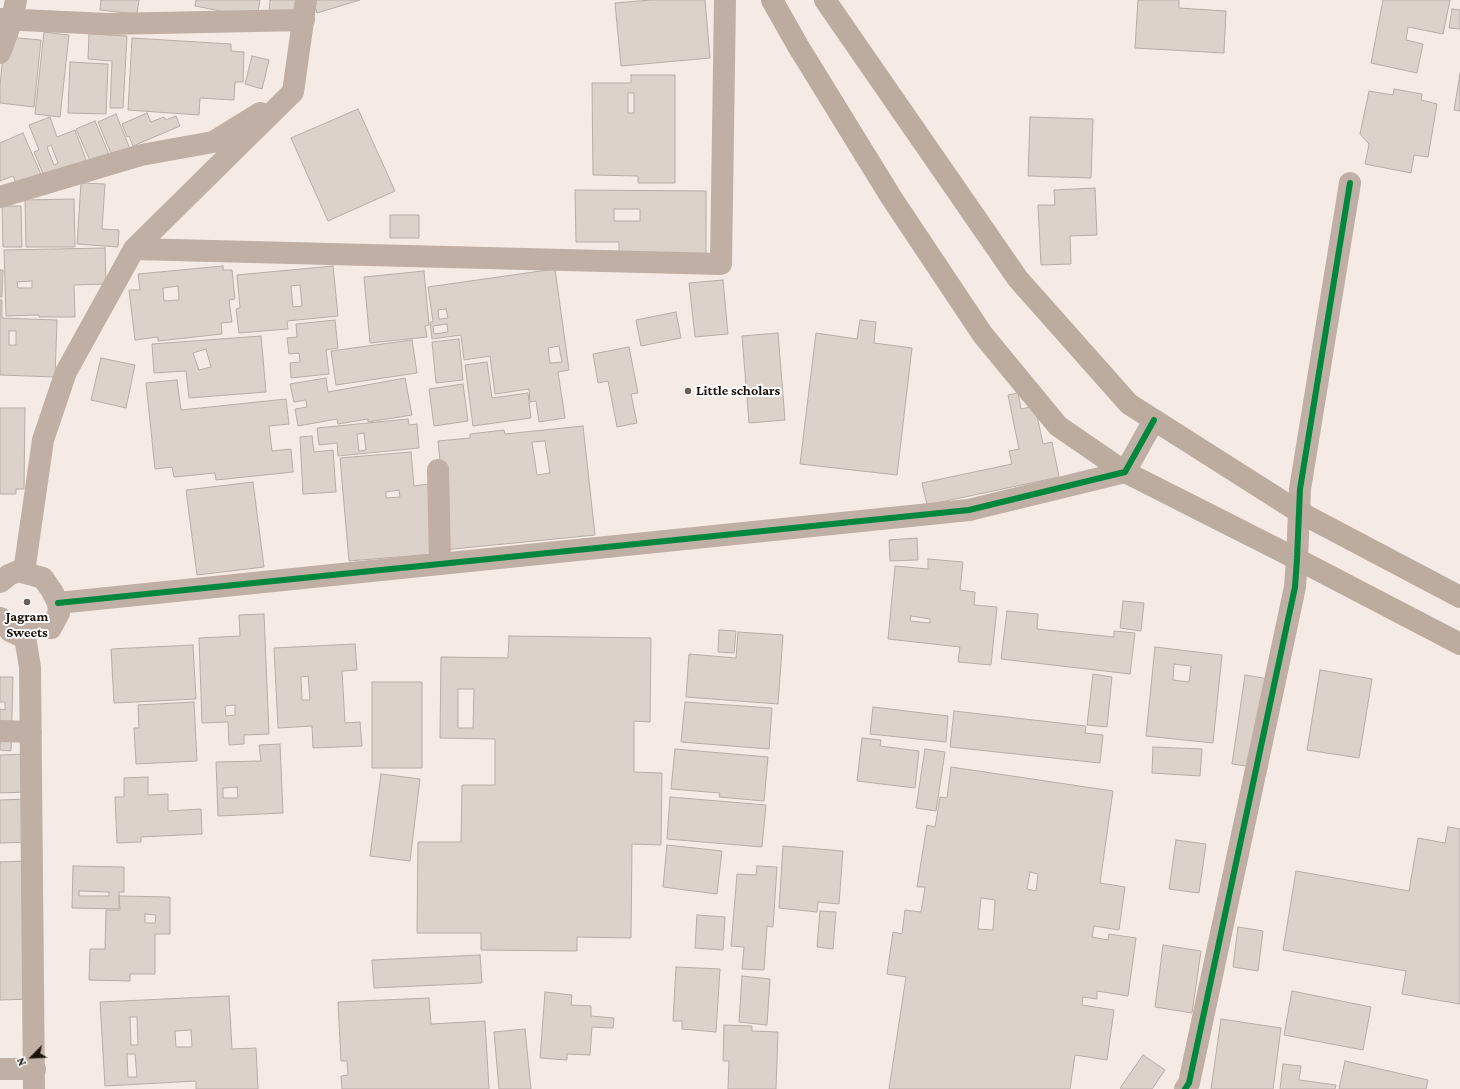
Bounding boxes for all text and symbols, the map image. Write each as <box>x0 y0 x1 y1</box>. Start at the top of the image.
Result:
place label: Little scholars <box>696 383 780 399</box>
marker: Little scholars <box>683 386 693 396</box>
marker: Jagram Sweets <box>22 597 32 607</box>
place label: Jagram Sweets <box>6 609 48 642</box>
north arrow <box>12 1037 52 1077</box>
text: N <box>14 1056 28 1068</box>

